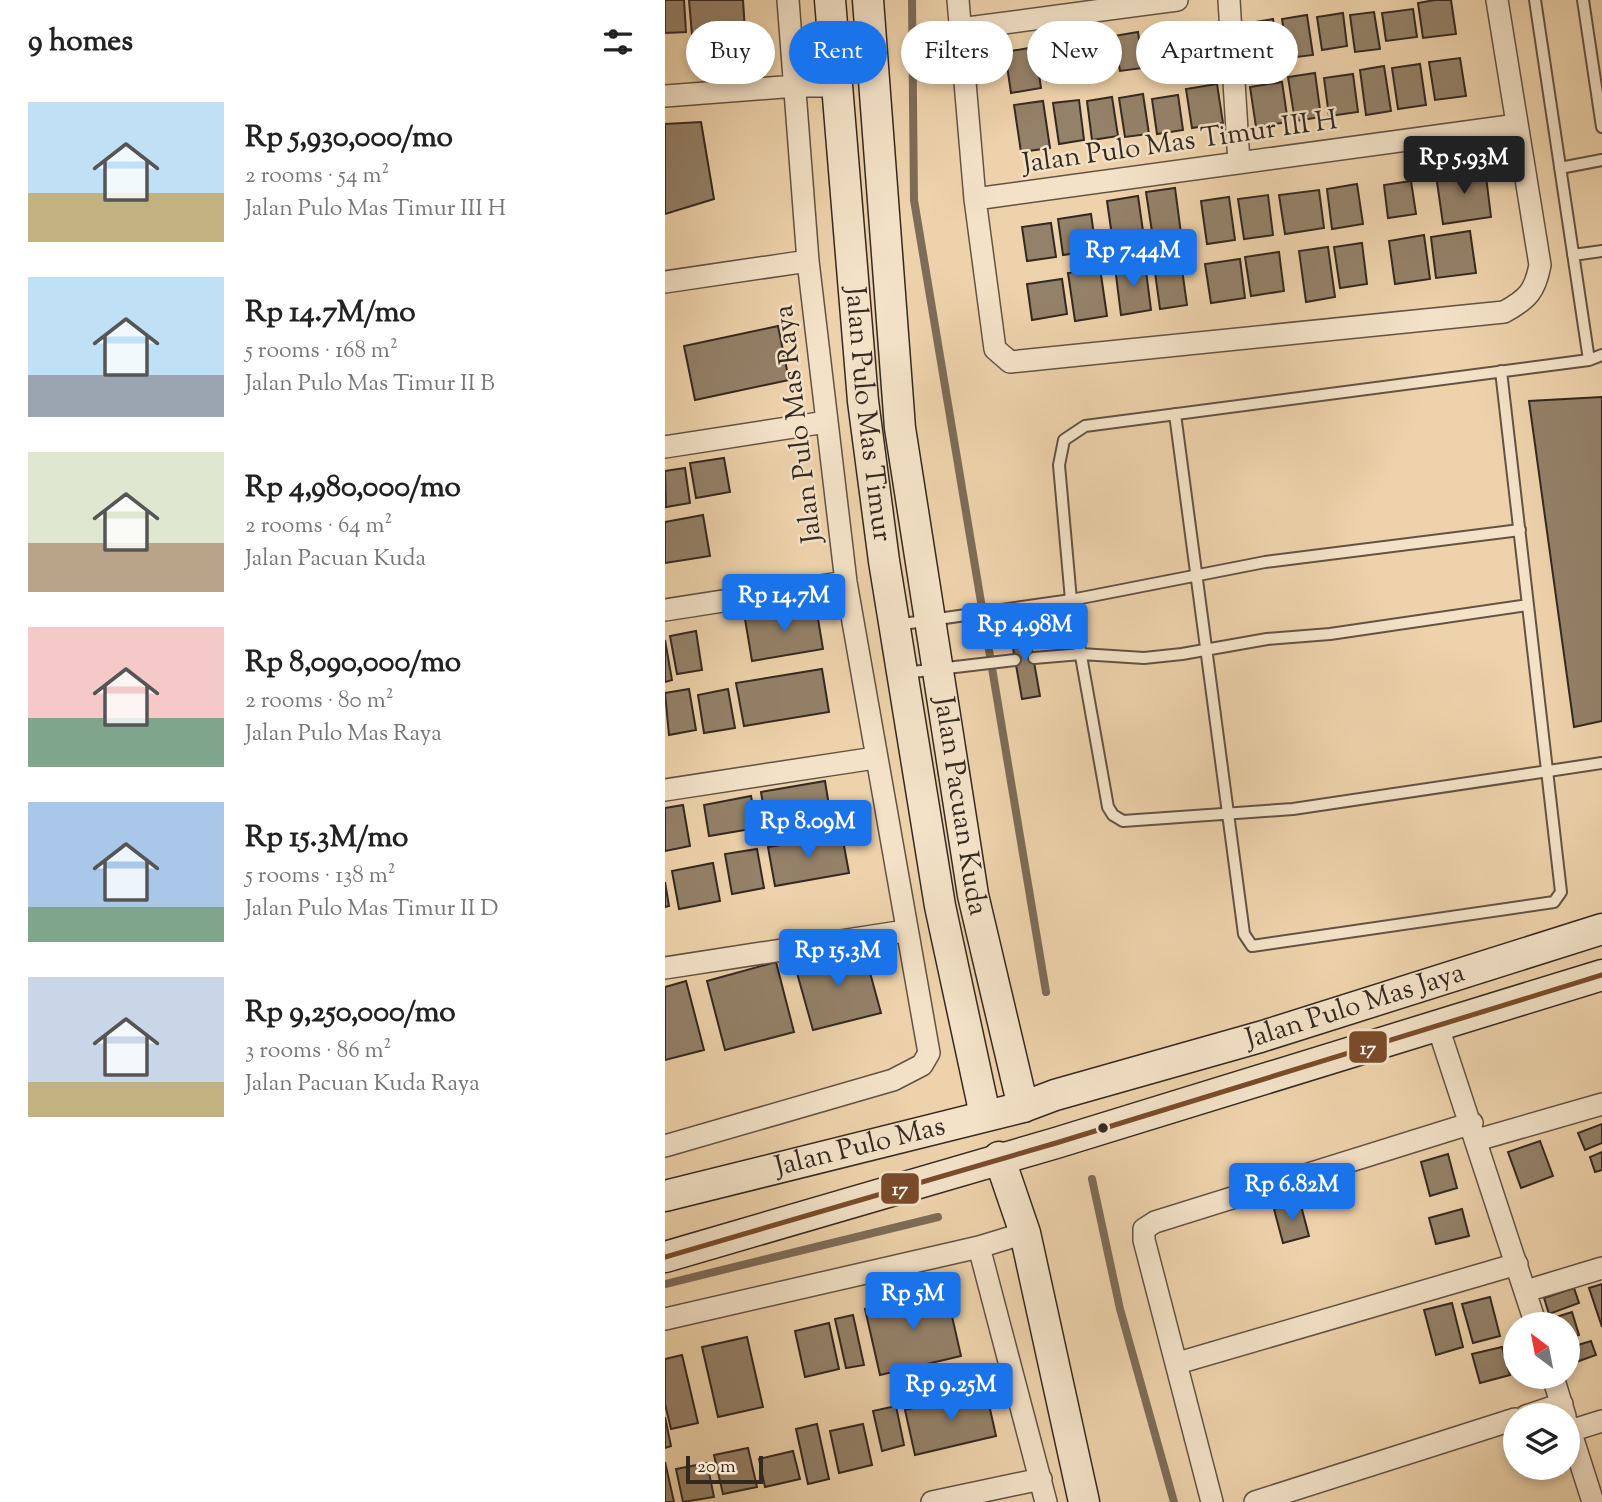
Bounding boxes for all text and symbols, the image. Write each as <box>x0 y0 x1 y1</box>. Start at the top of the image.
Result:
text: 9 homes <box>28 21 133 64</box>
chip: Buy <box>686 21 775 84</box>
chip: Rent <box>789 21 887 84</box>
chip: Filters <box>901 21 1013 84</box>
chip: New <box>1027 21 1122 84</box>
chip: Apartment <box>1136 21 1298 84</box>
icon: filters <box>599 23 637 61</box>
street label: Jalan Pulo Mas Timur III H <box>1018 101 1340 185</box>
text: Rp 5,930,000/mo <box>245 117 453 160</box>
icon: home <box>84 130 168 214</box>
pin: Rp 5.93M <box>1392 136 1536 196</box>
text: Rp 5.93M <box>1420 142 1508 175</box>
text: 2 rooms · 54 m² <box>245 160 389 193</box>
text: Jalan Pulo Mas Timur III H <box>245 193 506 226</box>
pin: Rp 7.44M <box>1061 230 1205 289</box>
text: Rp 7.44M <box>1086 235 1180 268</box>
street label: Jalan Pulo Mas Timur <box>834 283 901 545</box>
text: Rp 14.7M/mo <box>245 292 416 335</box>
street label: Jalan Pulo Mas Raya <box>765 303 834 547</box>
icon: home <box>84 305 168 389</box>
text: 5 rooms · 168 m² <box>245 335 398 368</box>
text: Jalan Pulo Mas Timur II B <box>245 368 495 401</box>
text: Rp 4,980,000/mo <box>245 467 461 510</box>
icon: home <box>84 480 168 564</box>
text: 2 rooms · 64 m² <box>245 510 392 543</box>
text: Jalan Pacuan Kuda <box>245 543 426 576</box>
pin: Rp 14.7M <box>712 574 856 634</box>
text: Rp 14.7M <box>738 580 830 613</box>
pin: Rp 4.98M <box>953 604 1097 663</box>
text: Rp 4.98M <box>978 609 1072 642</box>
text: Rp 8,090,000/mo <box>245 642 461 685</box>
icon: home <box>84 655 168 739</box>
text: 2 rooms · 80 m² <box>245 685 393 718</box>
street label: Jalan Pacuan Kuda <box>922 692 997 920</box>
text: Jalan Pulo Mas Raya <box>245 718 442 751</box>
pin: Rp 8.09M <box>736 800 880 860</box>
text: Rp 8.09M <box>761 806 855 839</box>
text: Rp 15.3M/mo <box>245 817 408 860</box>
icon: home <box>84 830 168 914</box>
text: 5 rooms · 138 m² <box>245 860 396 893</box>
text: Jalan Pulo Mas Timur II D <box>245 893 498 926</box>
pin: Rp 15.3M <box>766 930 910 989</box>
text: Rp 15.3M <box>795 935 881 968</box>
street label: Jalan Pulo Mas Jaya <box>1239 954 1470 1061</box>
text: Rp 9,250,000/mo <box>245 992 456 1035</box>
icon: home <box>84 1005 168 1089</box>
line badge: 17 <box>1348 1030 1388 1064</box>
text: 3 rooms · 86 m² <box>245 1035 391 1068</box>
text: 17 <box>1360 1036 1376 1063</box>
text: Jalan Pacuan Kuda Raya <box>245 1068 480 1101</box>
street label: Jalan Pulo Mas <box>769 1107 949 1188</box>
unlabelled marker <box>1096 1121 1110 1135</box>
pin: Rp 6.82M <box>1220 1164 1364 1223</box>
text: Rp 6.82M <box>1245 1169 1339 1202</box>
line badge: 17 <box>880 1172 920 1205</box>
text: 17 <box>892 1177 908 1204</box>
pin: Rp 5M <box>864 1272 962 1332</box>
text: Rp 5M <box>882 1278 944 1311</box>
north arrow <box>1503 1312 1580 1390</box>
map controls <box>1503 1312 1580 1480</box>
pin: Rp 9.25M <box>879 1364 1023 1423</box>
text: Rp 9.25M <box>906 1369 996 1402</box>
button: layers <box>1503 1403 1580 1480</box>
scale bar <box>686 1453 763 1485</box>
text: 20 m <box>697 1454 736 1481</box>

